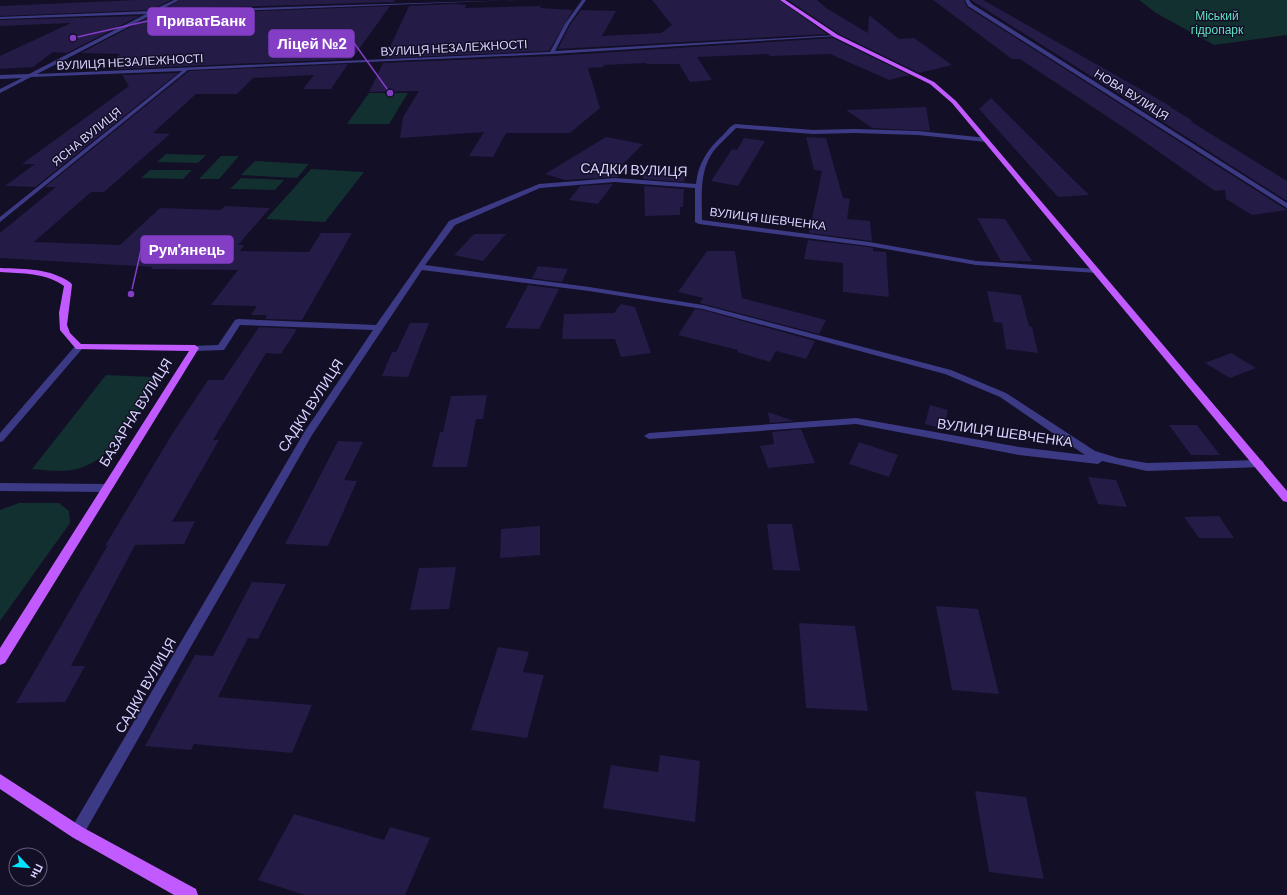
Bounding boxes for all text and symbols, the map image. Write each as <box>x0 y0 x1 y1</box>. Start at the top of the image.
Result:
callout: ПриватБанк <box>148 8 254 35</box>
park label: Міський гідропарк <box>1191 8 1244 37</box>
text: ПриватБанк <box>156 11 246 29</box>
callout: Ліцей №2 <box>269 30 354 57</box>
text: Ліцей №2 <box>277 34 347 52</box>
street label: ВУЛИЦЯ НЕЗАЛЕЖНОСТІ <box>380 36 528 59</box>
street label: ВУЛИЦЯ НЕЗАЛЕЖНОСТІ <box>56 50 204 73</box>
street label: НОВА ВУЛИЦЯ <box>1092 66 1172 123</box>
street label: ЯСНА ВУЛИЦЯ <box>48 104 124 169</box>
street label: САДКИ ВУЛИЦЯ <box>580 159 688 179</box>
street label: ВУЛИЦЯ ШЕВЧЕНКА <box>709 204 827 233</box>
callout: Рум'янець <box>141 236 233 263</box>
text: Рум'янець <box>149 240 225 258</box>
street label: БАЗАРНА ВУЛИЦЯ <box>95 355 175 469</box>
street label: САДКИ ВУЛИЦЯ <box>274 355 346 455</box>
street label: ВУЛИЦЯ ШЕВЧЕНКА <box>936 414 1075 450</box>
street label: САДКИ ВУЛИЦЯ <box>111 634 179 736</box>
north arrow <box>8 847 48 887</box>
text: Пн <box>28 862 46 881</box>

